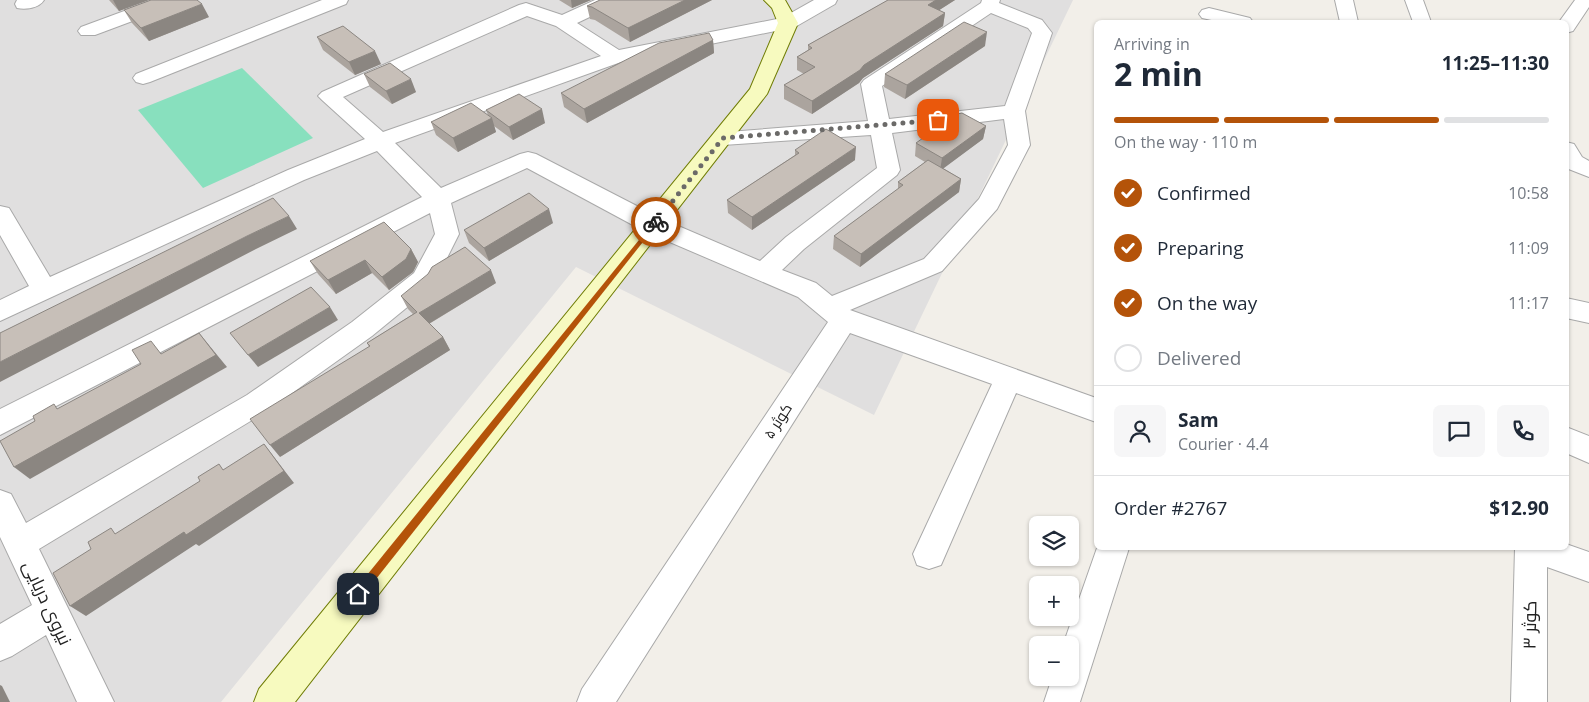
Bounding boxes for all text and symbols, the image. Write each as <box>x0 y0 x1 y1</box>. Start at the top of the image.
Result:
text: Arriving in <box>1114 33 1190 55</box>
text: 11:25–11:30 <box>1442 50 1549 76</box>
text: 2 min <box>1114 52 1203 95</box>
pin <box>917 99 959 141</box>
icon: bag <box>924 106 952 134</box>
text: On the way · 110 m <box>1114 131 1257 153</box>
icon: check <box>1114 179 1142 207</box>
text: Confirmed <box>1157 180 1251 206</box>
text: 10:58 <box>1508 182 1549 204</box>
courier <box>631 197 681 247</box>
icon: bike <box>642 208 670 236</box>
icon: check <box>1114 234 1142 262</box>
text: Preparing <box>1157 235 1244 261</box>
text: 11:09 <box>1508 237 1549 259</box>
icon: check <box>1114 289 1142 317</box>
text: On the way <box>1157 290 1257 316</box>
text: 11:17 <box>1508 292 1549 314</box>
text: Delivered <box>1157 345 1241 371</box>
street label: کوثر ۵ <box>758 399 796 442</box>
button: person <box>1114 405 1166 457</box>
button: chat <box>1433 405 1485 457</box>
button: phone <box>1497 405 1549 457</box>
text: Sam <box>1178 407 1219 433</box>
text: Courier · 4.4 <box>1178 433 1269 455</box>
text: Order #2767 <box>1114 495 1227 521</box>
text: $12.90 <box>1489 495 1549 521</box>
map controls <box>1029 516 1079 686</box>
button: layers <box>1029 516 1079 566</box>
street label: نیروی دریایی <box>18 557 78 649</box>
pin <box>337 573 379 615</box>
button: + <box>1029 576 1079 626</box>
icon: home <box>344 580 372 608</box>
street label: کوثر ۳ <box>1517 600 1541 650</box>
button: − <box>1029 636 1079 686</box>

